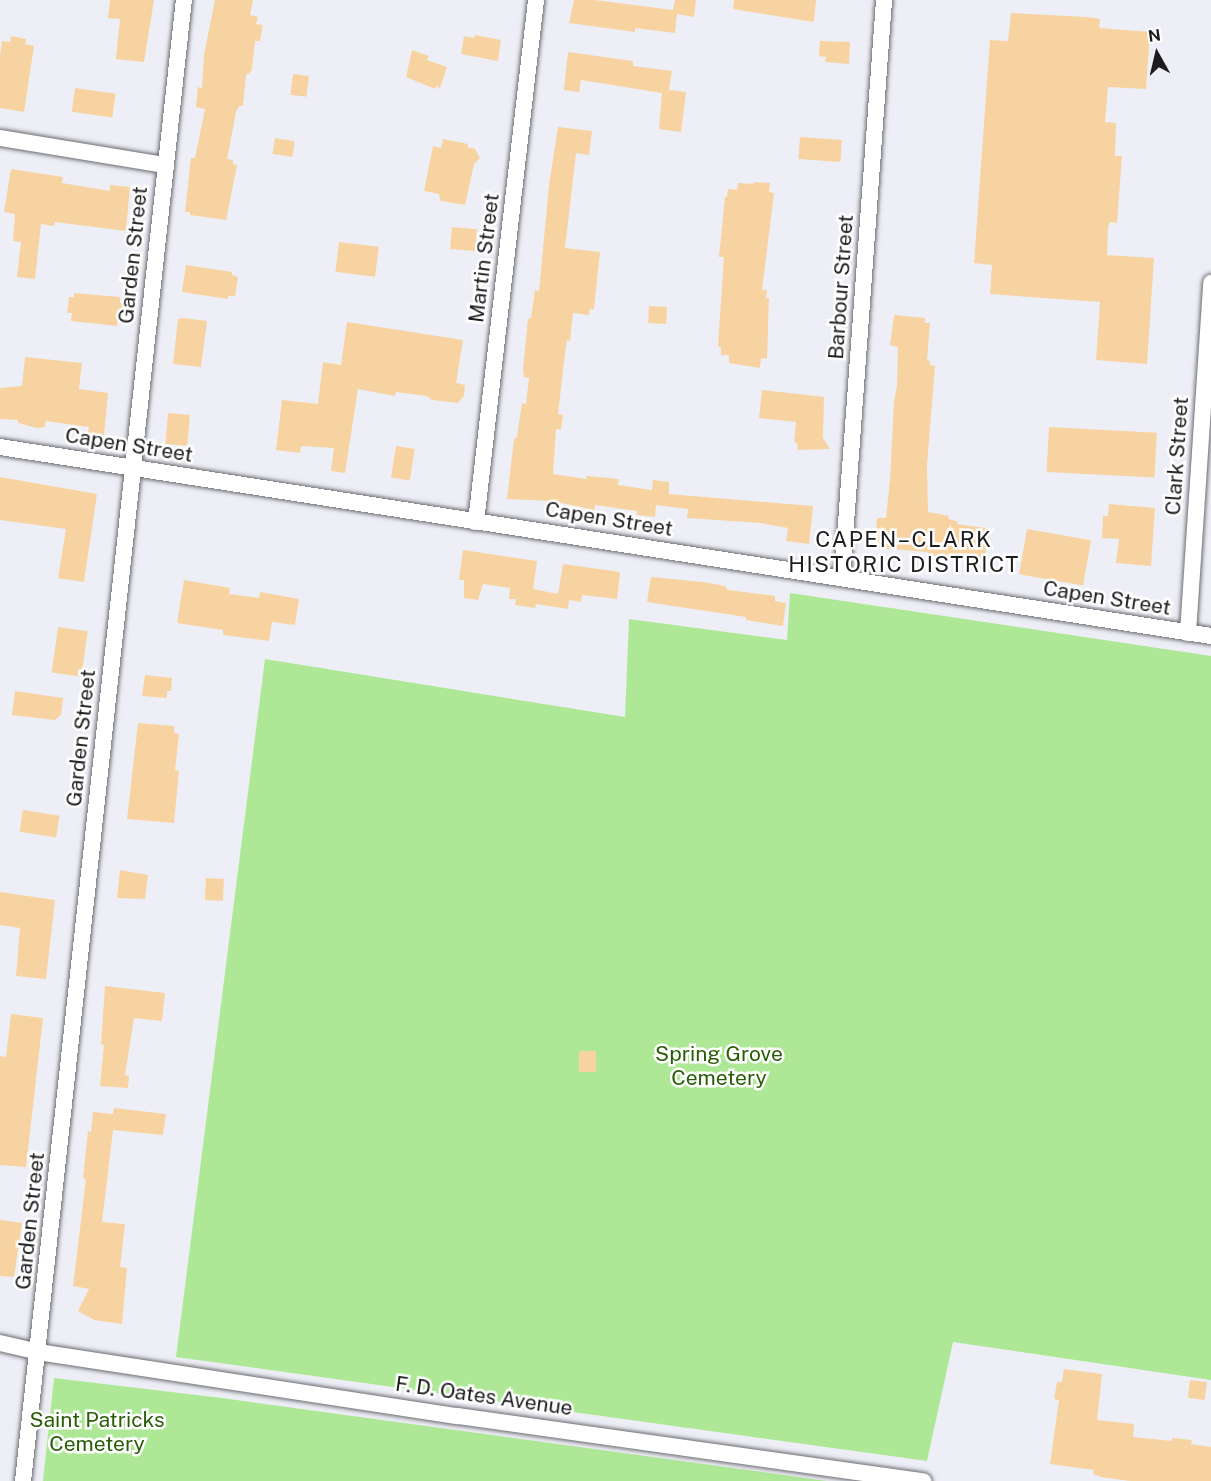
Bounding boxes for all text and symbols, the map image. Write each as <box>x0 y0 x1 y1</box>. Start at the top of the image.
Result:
north arrow <box>1127 24 1187 84</box>
text: N <box>1147 25 1162 46</box>
street label: Garden Street <box>113 185 153 325</box>
street label: Martin Street <box>464 192 504 324</box>
street label: Barbour Street <box>823 214 859 360</box>
street label: Clark Street <box>1160 396 1194 516</box>
street label: Capen Street <box>63 422 195 468</box>
street label: Capen Street <box>543 496 675 542</box>
district label: CAPEN–CLARK HISTORIC DISTRICT <box>788 526 1020 578</box>
street label: Capen Street <box>1041 575 1173 621</box>
street label: Garden Street <box>61 668 101 808</box>
park label: Spring Grove Cemetery <box>655 1041 783 1091</box>
street label: Garden Street <box>10 1151 50 1291</box>
street label: F. D. Oates Avenue <box>394 1371 574 1421</box>
park label: Saint Patricks Cemetery <box>29 1407 165 1457</box>

